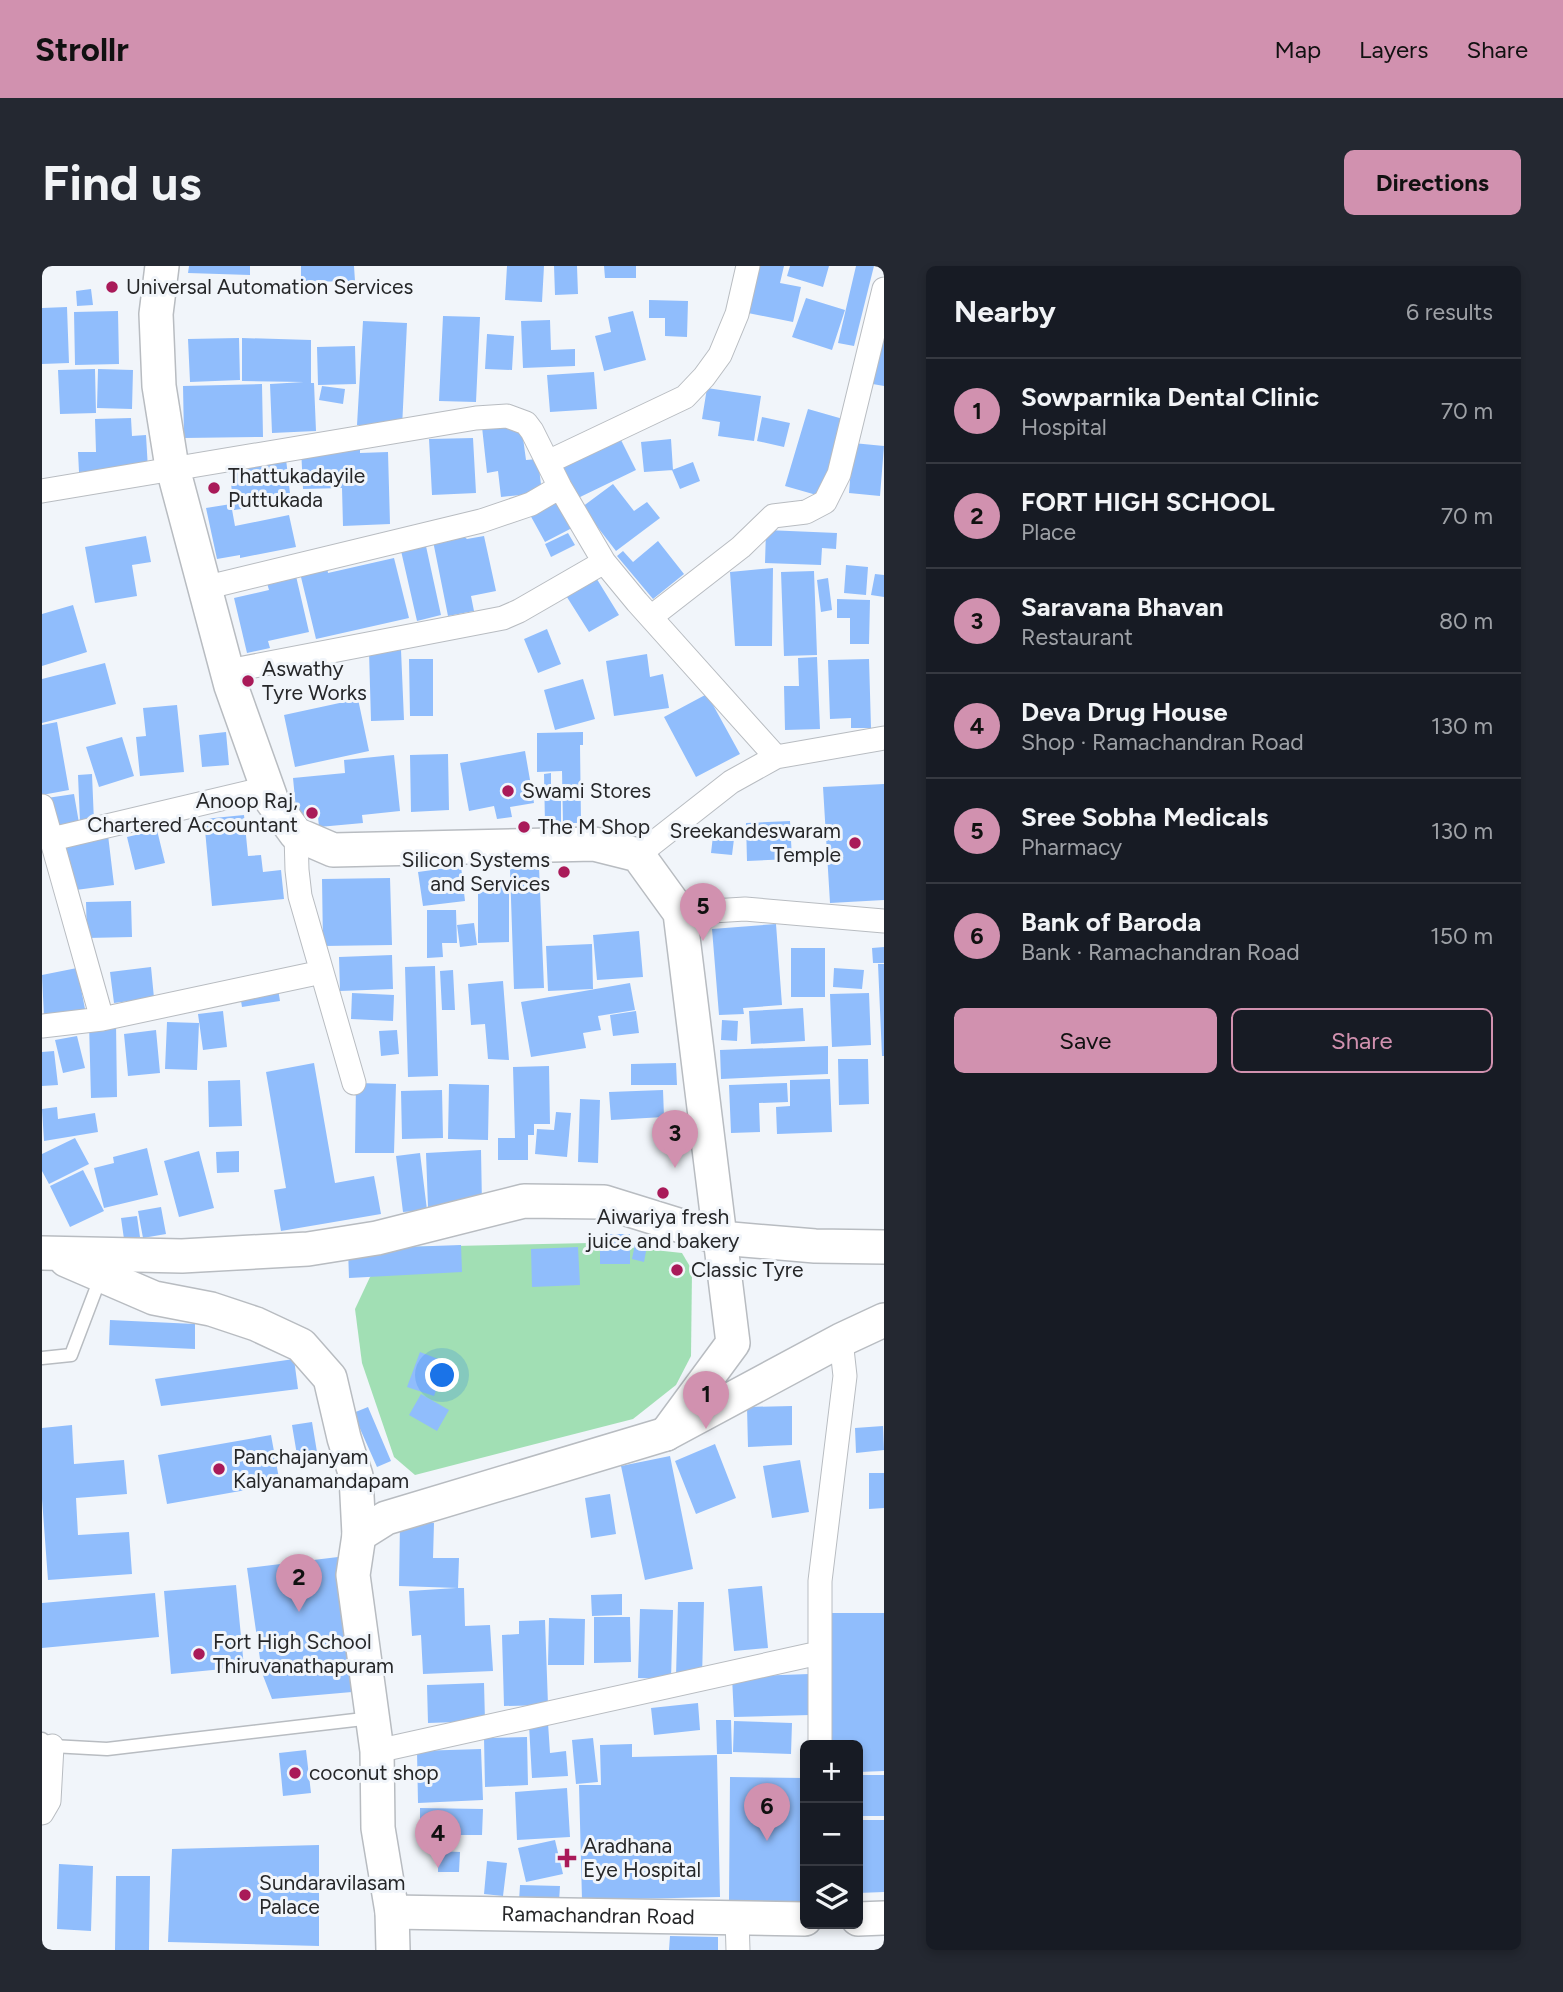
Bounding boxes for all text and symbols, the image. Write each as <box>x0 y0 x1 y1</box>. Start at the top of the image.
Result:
text: Strollr <box>35 30 129 69</box>
text: Map <box>1274 35 1321 64</box>
text: Layers <box>1359 35 1428 64</box>
text: Share <box>1466 35 1528 64</box>
button: Directions <box>1344 150 1521 215</box>
text: Find us <box>42 153 201 212</box>
place label: Universal Automation Services <box>126 274 413 299</box>
marker: Universal Automation Services <box>104 279 120 295</box>
text: Nearby <box>954 293 1056 330</box>
text: 6 results <box>1406 298 1493 326</box>
text: Sowparnika Dental Clinic <box>1021 381 1319 413</box>
text: 1 <box>972 397 982 425</box>
text: 70 m <box>1441 397 1493 425</box>
text: Hospital <box>1021 413 1107 441</box>
place label: Thattukadayile Puttukada <box>228 463 365 512</box>
marker: Thattukadayile Puttukada <box>206 480 222 496</box>
text: FORT HIGH SCHOOL <box>1021 486 1275 518</box>
text: 2 <box>970 502 984 530</box>
text: 70 m <box>1441 502 1493 530</box>
text: Place <box>1021 518 1076 546</box>
text: Saravana Bhavan <box>1021 591 1224 623</box>
text: 3 <box>971 607 983 635</box>
text: 80 m <box>1439 607 1493 635</box>
text: Restaurant <box>1021 623 1133 651</box>
place label: Aswathy Tyre Works <box>262 656 367 705</box>
marker: Aswathy Tyre Works <box>240 673 256 689</box>
text: Deva Drug House <box>1021 696 1228 728</box>
text: 4 <box>970 712 984 740</box>
text: 130 m <box>1431 712 1493 740</box>
text: Shop · Ramachandran Road <box>1021 728 1304 756</box>
place label: Swami Stores <box>522 778 651 803</box>
marker: Swami Stores <box>500 783 516 799</box>
place label: Anoop Raj, Chartered Accountant <box>87 788 298 837</box>
text: Sree Sobha Medicals <box>1021 801 1268 833</box>
marker: Anoop Raj, Chartered Accountant <box>304 805 320 821</box>
place label: The M Shop <box>538 814 650 839</box>
text: 5 <box>970 817 984 845</box>
text: 130 m <box>1431 817 1493 845</box>
place label: Sreekandeswaram Temple <box>670 818 841 867</box>
marker: The M Shop <box>516 819 532 835</box>
text: Pharmacy <box>1021 833 1122 861</box>
marker: Sreekandeswaram Temple <box>847 835 863 851</box>
place label: Silicon Systems and Services <box>402 847 550 896</box>
marker: Silicon Systems and Services <box>556 864 572 880</box>
pin: 5 <box>680 883 726 941</box>
text: Bank of Baroda <box>1021 906 1201 938</box>
text: 6 <box>970 922 984 950</box>
text: 150 m <box>1430 922 1493 950</box>
text: Bank · Ramachandran Road <box>1021 938 1300 966</box>
button: Save <box>954 1008 1217 1073</box>
button: Share <box>1231 1008 1493 1073</box>
pin: 3 <box>652 1110 698 1168</box>
marker: Aiwariya fresh juice and bakery <box>655 1185 671 1201</box>
place label: Aiwariya fresh juice and bakery <box>585 1204 739 1253</box>
place label: Classic Tyre <box>691 1257 803 1282</box>
marker: Classic Tyre <box>669 1262 685 1278</box>
your location <box>425 1358 459 1392</box>
pin: 1 <box>683 1371 729 1429</box>
place label: Panchajanyam Kalyanamandapam <box>233 1444 409 1493</box>
marker: Panchajanyam Kalyanamandapam <box>211 1461 227 1477</box>
pin: 2 <box>276 1554 322 1612</box>
place label: Fort High School Thiruvanathapuram <box>213 1629 394 1678</box>
marker: Fort High School Thiruvanathapuram <box>191 1646 207 1662</box>
map controls <box>800 1740 863 1929</box>
button: + <box>800 1740 863 1803</box>
place label: coconut shop <box>309 1760 439 1785</box>
marker: coconut shop <box>287 1765 303 1781</box>
pin: 6 <box>744 1783 790 1841</box>
button: − <box>800 1803 863 1866</box>
pin: 4 <box>415 1810 461 1868</box>
place label: Aradhana Eye Hospital <box>583 1833 701 1882</box>
marker: Aradhana Eye Hospital <box>557 1848 577 1868</box>
button: layers <box>800 1866 863 1929</box>
place label: Sundaravilasam Palace <box>259 1870 406 1919</box>
marker: Sundaravilasam Palace <box>237 1887 253 1903</box>
street label: Ramachandran Road <box>501 1901 695 1929</box>

